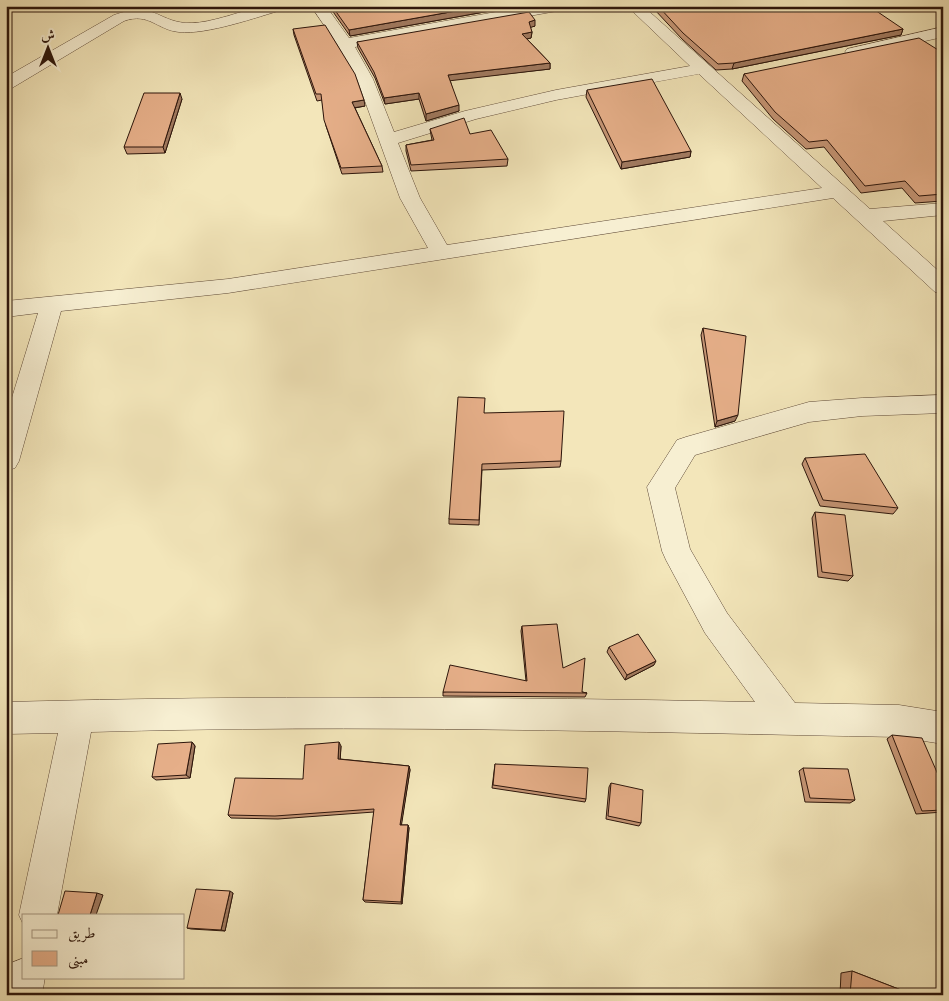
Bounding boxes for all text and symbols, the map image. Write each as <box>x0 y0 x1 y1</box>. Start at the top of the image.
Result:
north arrow <box>22 22 72 72</box>
text: ش <box>41 26 55 44</box>
legend <box>22 914 185 978</box>
text: طريق <box>68 923 95 943</box>
text: مبنى <box>68 949 88 970</box>

